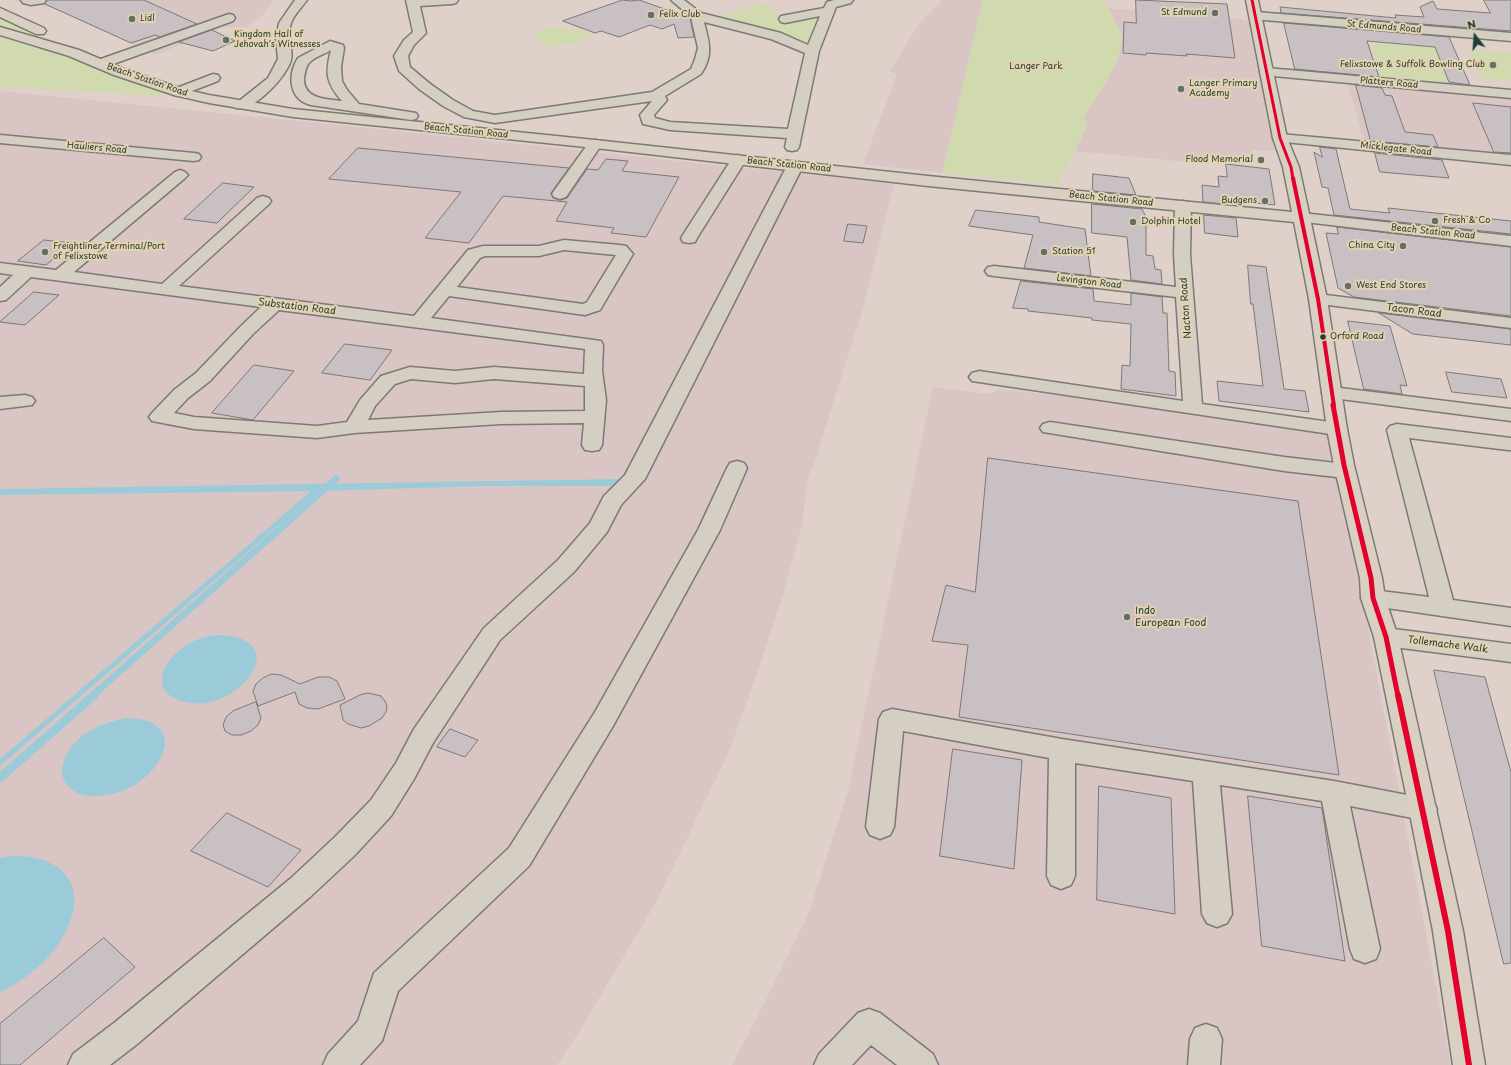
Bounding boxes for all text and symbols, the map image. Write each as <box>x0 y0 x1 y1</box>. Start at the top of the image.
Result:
place label: St Edmund <box>1161 8 1207 18</box>
marker: St Edmund <box>1210 8 1220 18</box>
marker: Felix Club <box>646 10 656 20</box>
place label: Felix Club <box>659 10 700 20</box>
marker: Lidl <box>127 14 137 24</box>
place label: Lidl <box>140 14 155 24</box>
text: N <box>1465 15 1478 33</box>
north arrow <box>1455 16 1495 56</box>
street label: St Edmunds Road <box>1346 18 1422 36</box>
place label: Kingdom Hall of Jehovah's Witnesses <box>234 30 320 51</box>
marker: Kingdom Hall of Jehovah's Witnesses <box>221 35 231 45</box>
place label: Felixstowe & Suffolk Bowling Club <box>1340 60 1485 70</box>
marker: Felixstowe & Suffolk Bowling Club <box>1488 60 1498 70</box>
street label: Beach Station Road <box>105 61 189 99</box>
park label: Langer Park <box>1009 62 1063 72</box>
street label: Platters Road <box>1359 75 1419 91</box>
place label: Langer Primary Academy <box>1189 79 1257 100</box>
marker: Langer Primary Academy <box>1176 84 1186 94</box>
street label: Beach Station Road <box>423 121 509 141</box>
street label: Hauliers Road <box>66 140 128 156</box>
street label: Micklegate Road <box>1360 140 1432 158</box>
street label: Beach Station Road <box>746 155 832 175</box>
place label: Flood Memorial <box>1185 155 1253 165</box>
marker: Flood Memorial <box>1256 155 1266 165</box>
street label: Beach Station Road <box>1068 189 1154 209</box>
place label: Budgens <box>1221 196 1257 206</box>
marker: Budgens <box>1260 196 1270 206</box>
marker: Fresh & Co <box>1430 216 1440 226</box>
place label: Fresh & Co <box>1443 216 1490 226</box>
marker: Dolphin Hotel <box>1128 217 1138 227</box>
place label: Dolphin Hotel <box>1141 217 1201 227</box>
street label: Beach Station Road <box>1390 222 1476 242</box>
place label: China City <box>1348 241 1395 251</box>
marker: China City <box>1398 241 1408 251</box>
place label: Freightliner Terminal/Port of Felixstowe <box>53 242 165 263</box>
marker: Freightliner Terminal/Port of Felixstowe <box>40 247 50 257</box>
marker: Station 51 <box>1039 247 1049 257</box>
place label: Station 51 <box>1052 247 1096 257</box>
street label: Levington Road <box>1056 273 1122 291</box>
street label: Nacton Road <box>1178 277 1194 339</box>
marker: West End Stores <box>1343 281 1353 291</box>
place label: West End Stores <box>1356 281 1426 291</box>
street label: Substation Road <box>257 296 337 318</box>
street label: Tacon Road <box>1386 302 1442 320</box>
marker: Orford Road <box>1318 332 1328 342</box>
place label: Orford Road <box>1330 332 1384 342</box>
place label: Indo European Food <box>1135 605 1206 628</box>
marker: Indo European Food <box>1122 612 1132 622</box>
street label: Tollemache Walk <box>1407 634 1489 656</box>

